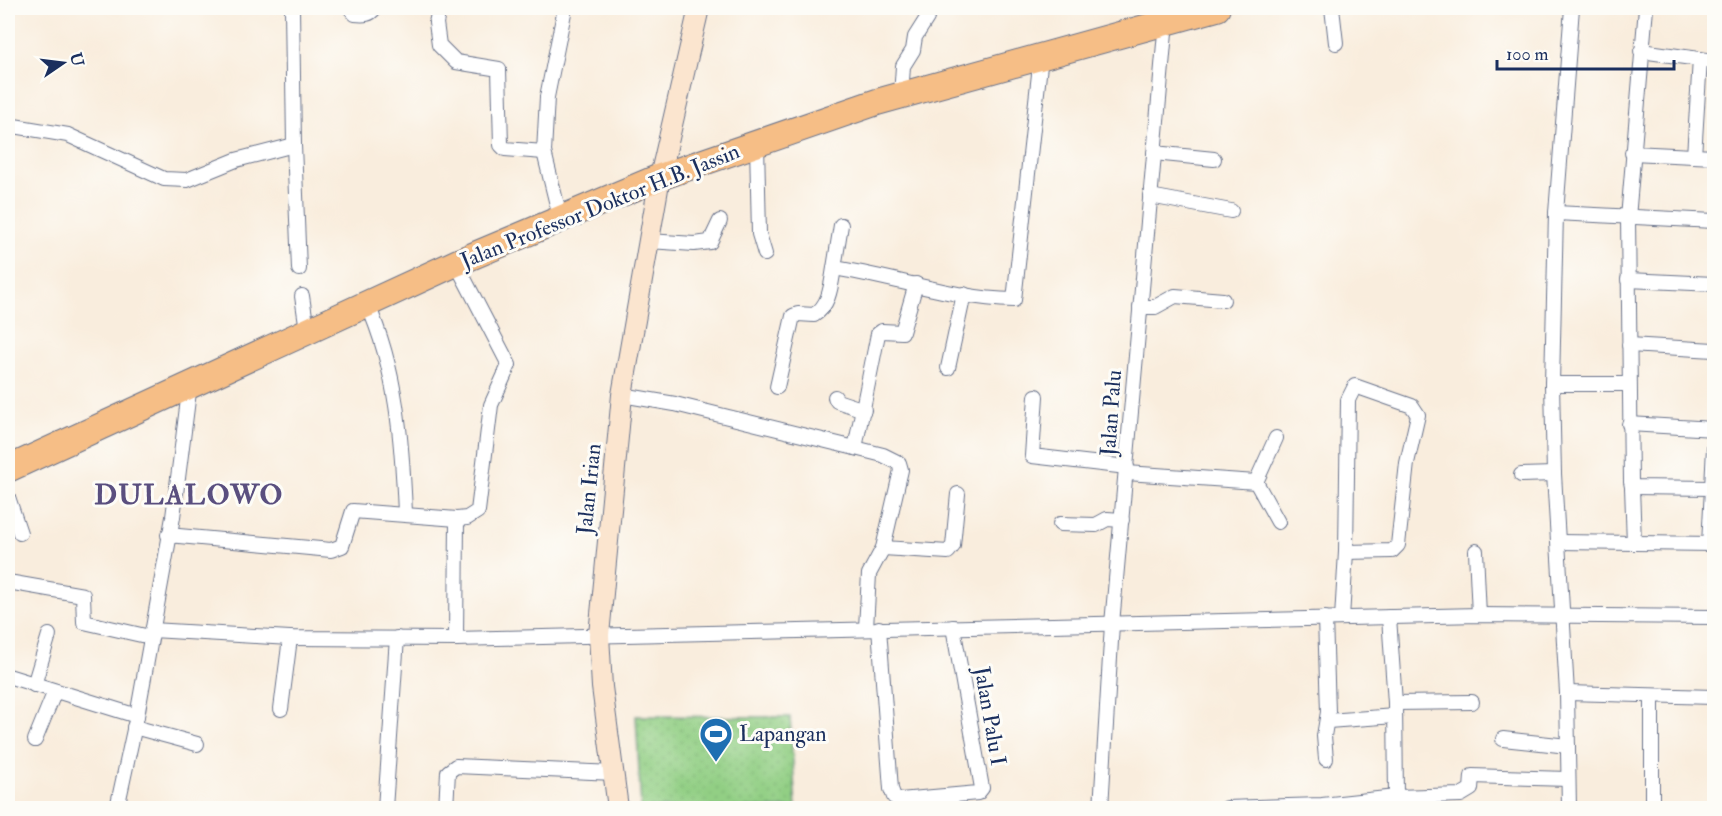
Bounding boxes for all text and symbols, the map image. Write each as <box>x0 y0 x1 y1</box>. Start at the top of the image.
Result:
north arrow <box>33 33 93 93</box>
scale bar <box>1497 33 1674 71</box>
text: 100 m <box>1506 43 1549 66</box>
text: U <box>65 51 88 69</box>
street label: Jalan Professor Doktor H.B. Jassin <box>455 137 744 275</box>
street label: Jalan Palu <box>1094 369 1128 458</box>
street label: Jalan Irian <box>570 442 608 537</box>
district label: DULALOWO <box>94 478 284 513</box>
street label: Jalan Palu I <box>967 663 1012 768</box>
sports icon: Lapangan <box>698 716 734 763</box>
place label: Lapangan <box>739 720 827 749</box>

